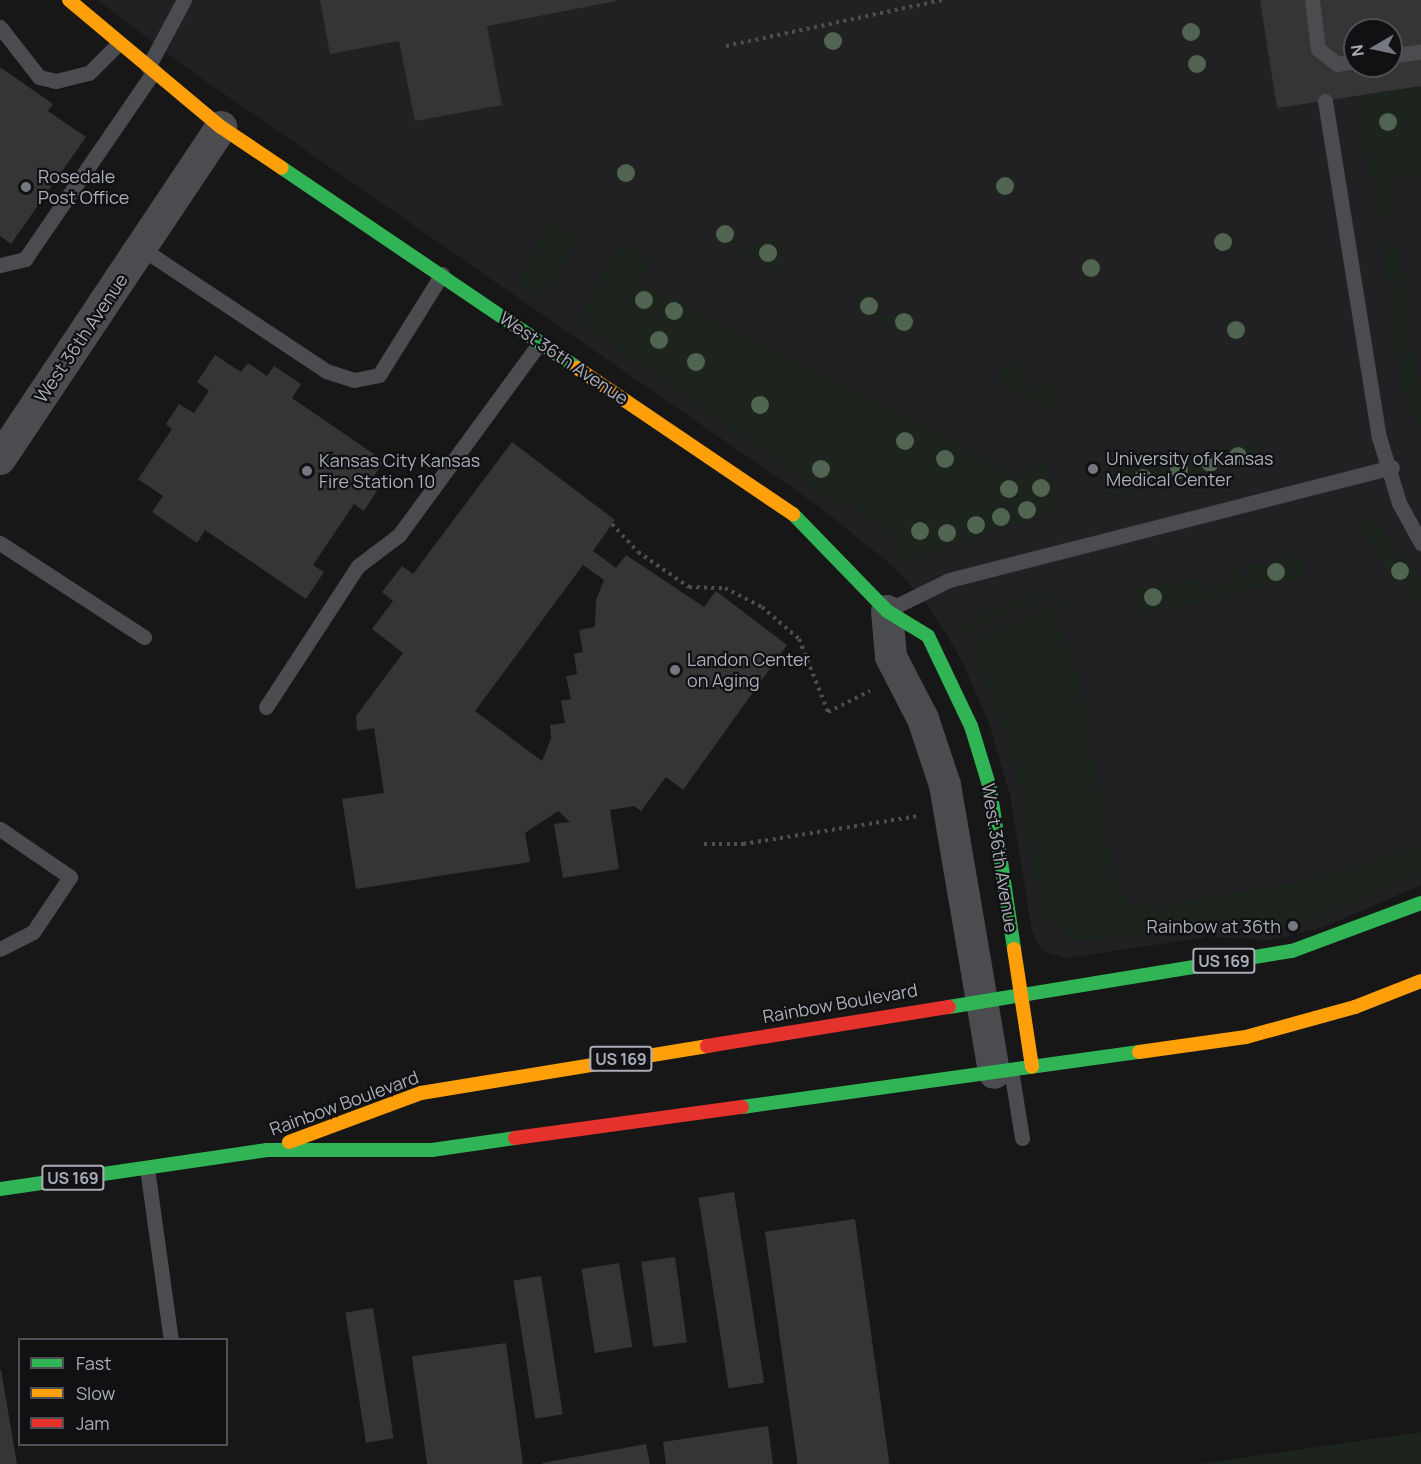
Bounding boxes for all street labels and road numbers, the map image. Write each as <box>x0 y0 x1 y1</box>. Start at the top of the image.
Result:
street label: West 36th Avenue <box>30 269 132 407</box>
street label: West 36th Avenue <box>495 307 633 409</box>
street label: West 36th Avenue <box>978 782 1022 934</box>
road number: US 169 <box>1191 948 1257 974</box>
street label: Rainbow Boulevard <box>761 979 919 1027</box>
road number: US 169 <box>588 1046 654 1072</box>
street label: Rainbow Boulevard <box>267 1066 421 1140</box>
road number: US 169 <box>40 1165 106 1191</box>

